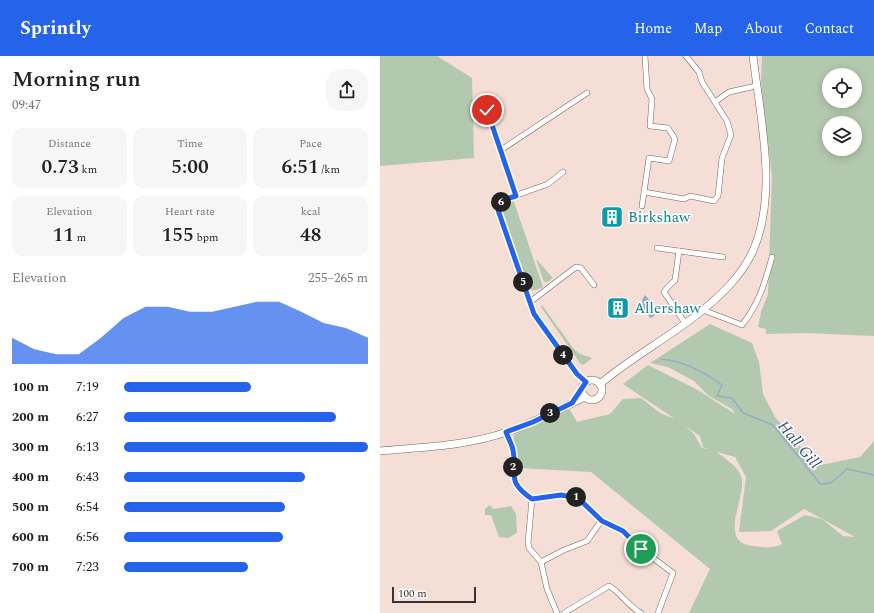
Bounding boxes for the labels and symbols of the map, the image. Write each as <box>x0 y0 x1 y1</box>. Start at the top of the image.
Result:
pin <box>470 93 504 127</box>
pin: 6 <box>491 192 511 212</box>
building icon: Birkshaw <box>599 204 625 230</box>
place label: Birkshaw <box>628 206 691 229</box>
pin: 5 <box>513 272 533 292</box>
building icon: Allershaw <box>605 295 631 321</box>
place label: Allershaw <box>634 297 702 320</box>
pin: 4 <box>553 345 573 365</box>
pin: 3 <box>540 403 560 423</box>
water label: Hall Gill <box>772 415 827 474</box>
pin: 2 <box>503 457 523 477</box>
pin: 1 <box>566 487 586 507</box>
pin <box>624 532 658 566</box>
scale bar <box>392 585 476 604</box>

